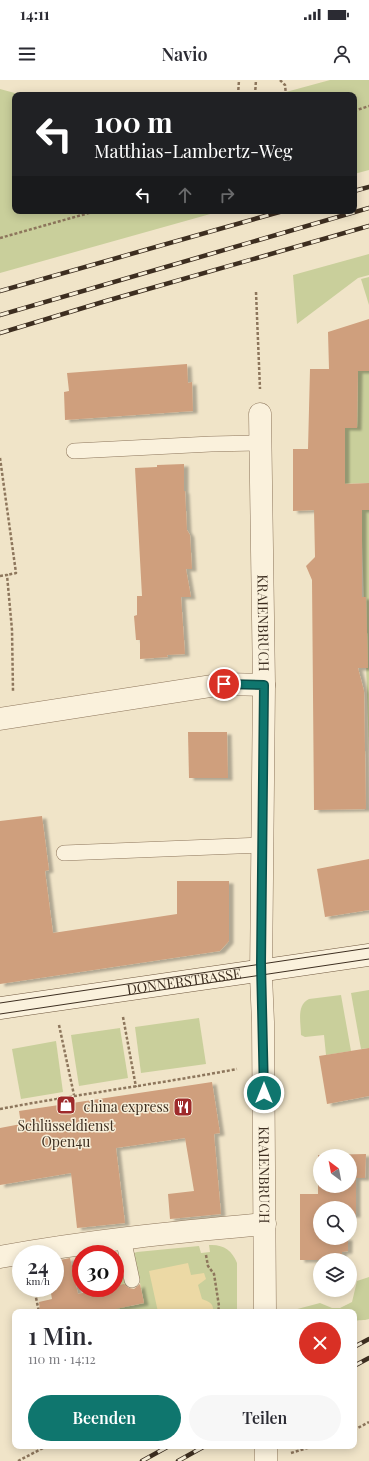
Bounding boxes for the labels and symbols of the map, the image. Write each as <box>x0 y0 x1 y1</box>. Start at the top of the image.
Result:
street label: KRAIENBRUCH <box>253 574 274 672</box>
pin <box>207 667 241 701</box>
street label: DONNERSTRASSE <box>125 963 243 999</box>
position arrow <box>243 1072 285 1114</box>
shop icon: Schlüsseldienst Open4u <box>55 1094 77 1116</box>
restaurant icon: china express <box>172 1096 194 1118</box>
place label: china express <box>83 1097 169 1116</box>
place label: Schlüsseldienst Open4u <box>17 1116 116 1151</box>
street label: KRAIENBRUCH <box>255 1126 274 1224</box>
north arrow <box>313 1149 357 1193</box>
speed limit sign: 30 <box>72 1245 124 1297</box>

